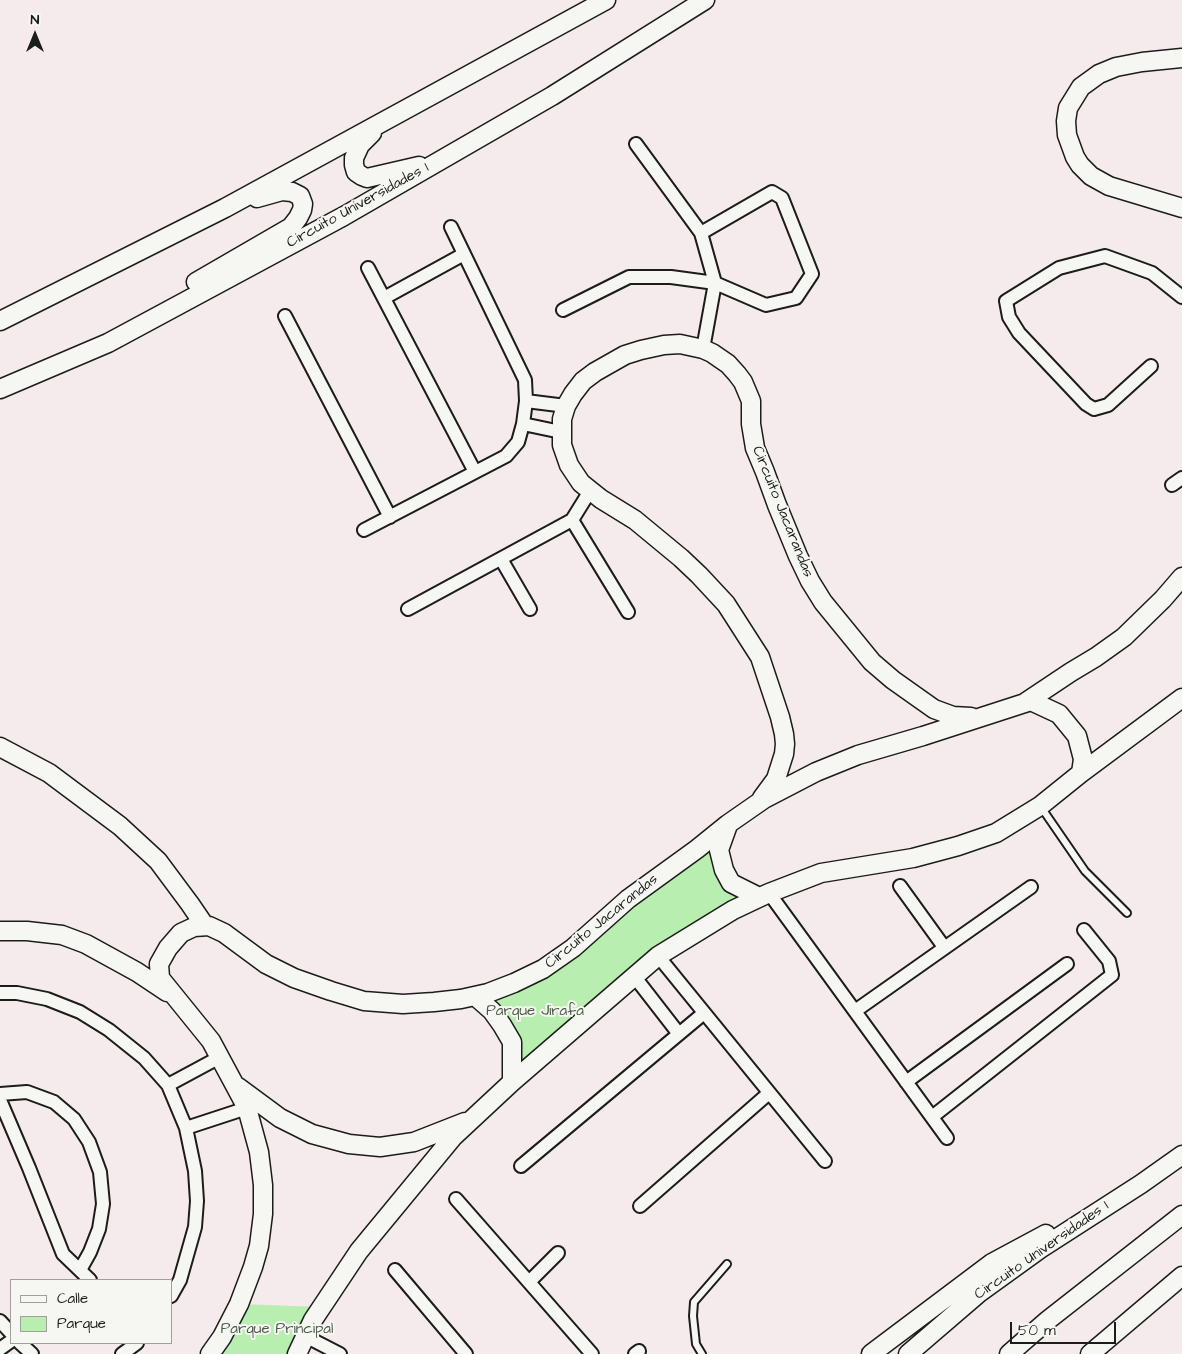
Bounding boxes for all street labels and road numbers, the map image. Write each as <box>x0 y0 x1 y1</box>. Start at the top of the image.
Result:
street label: Circuito Universidades 1 <box>284 159 432 253</box>
street label: Circuito Jacarandas <box>747 444 817 580</box>
street label: Circuito Jacarandas <box>542 871 662 973</box>
street label: Circuito Universidades 1 <box>971 1198 1113 1304</box>

